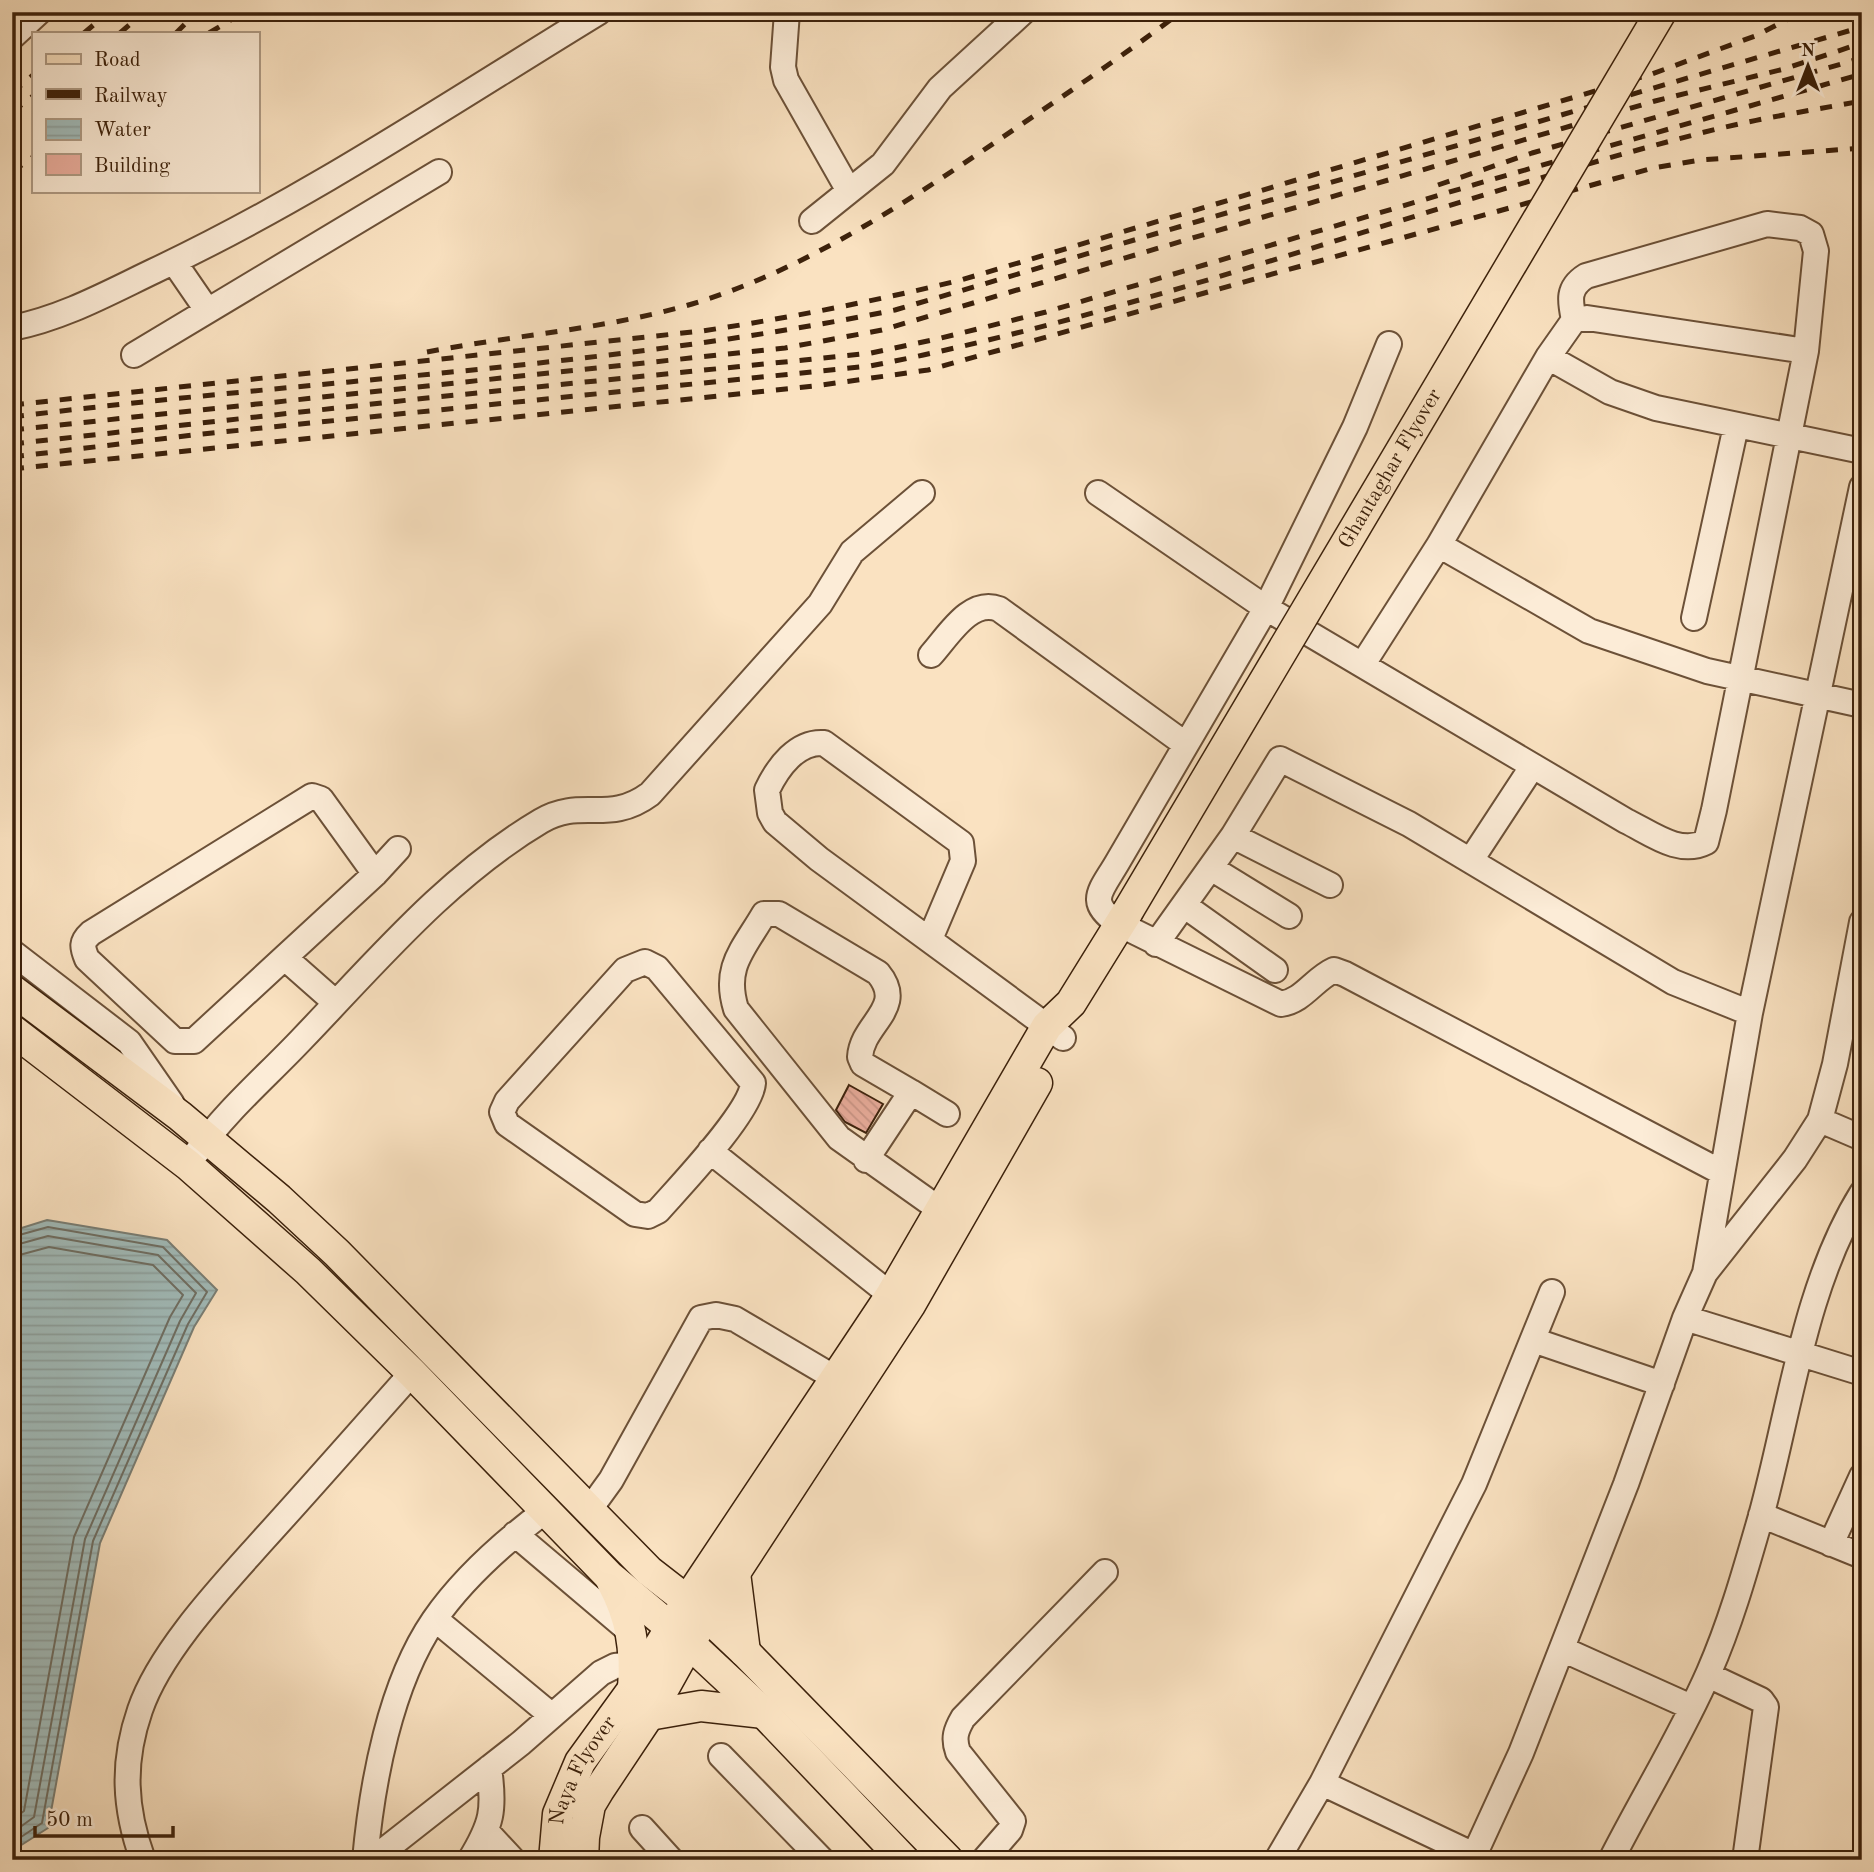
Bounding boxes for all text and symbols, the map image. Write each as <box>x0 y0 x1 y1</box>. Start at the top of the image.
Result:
legend <box>32 32 259 192</box>
north arrow <box>1772 32 1842 102</box>
text: N <box>1801 42 1816 61</box>
text: Road <box>94 50 141 71</box>
text: Railway <box>94 86 168 107</box>
text: Water <box>94 120 151 141</box>
text: Building <box>94 156 171 177</box>
street label: Ghantaghar Flyover <box>1335 385 1446 552</box>
street label: Naya Flyover <box>547 1712 620 1826</box>
scale bar <box>35 1795 173 1839</box>
text: 50 m <box>46 1810 93 1831</box>

